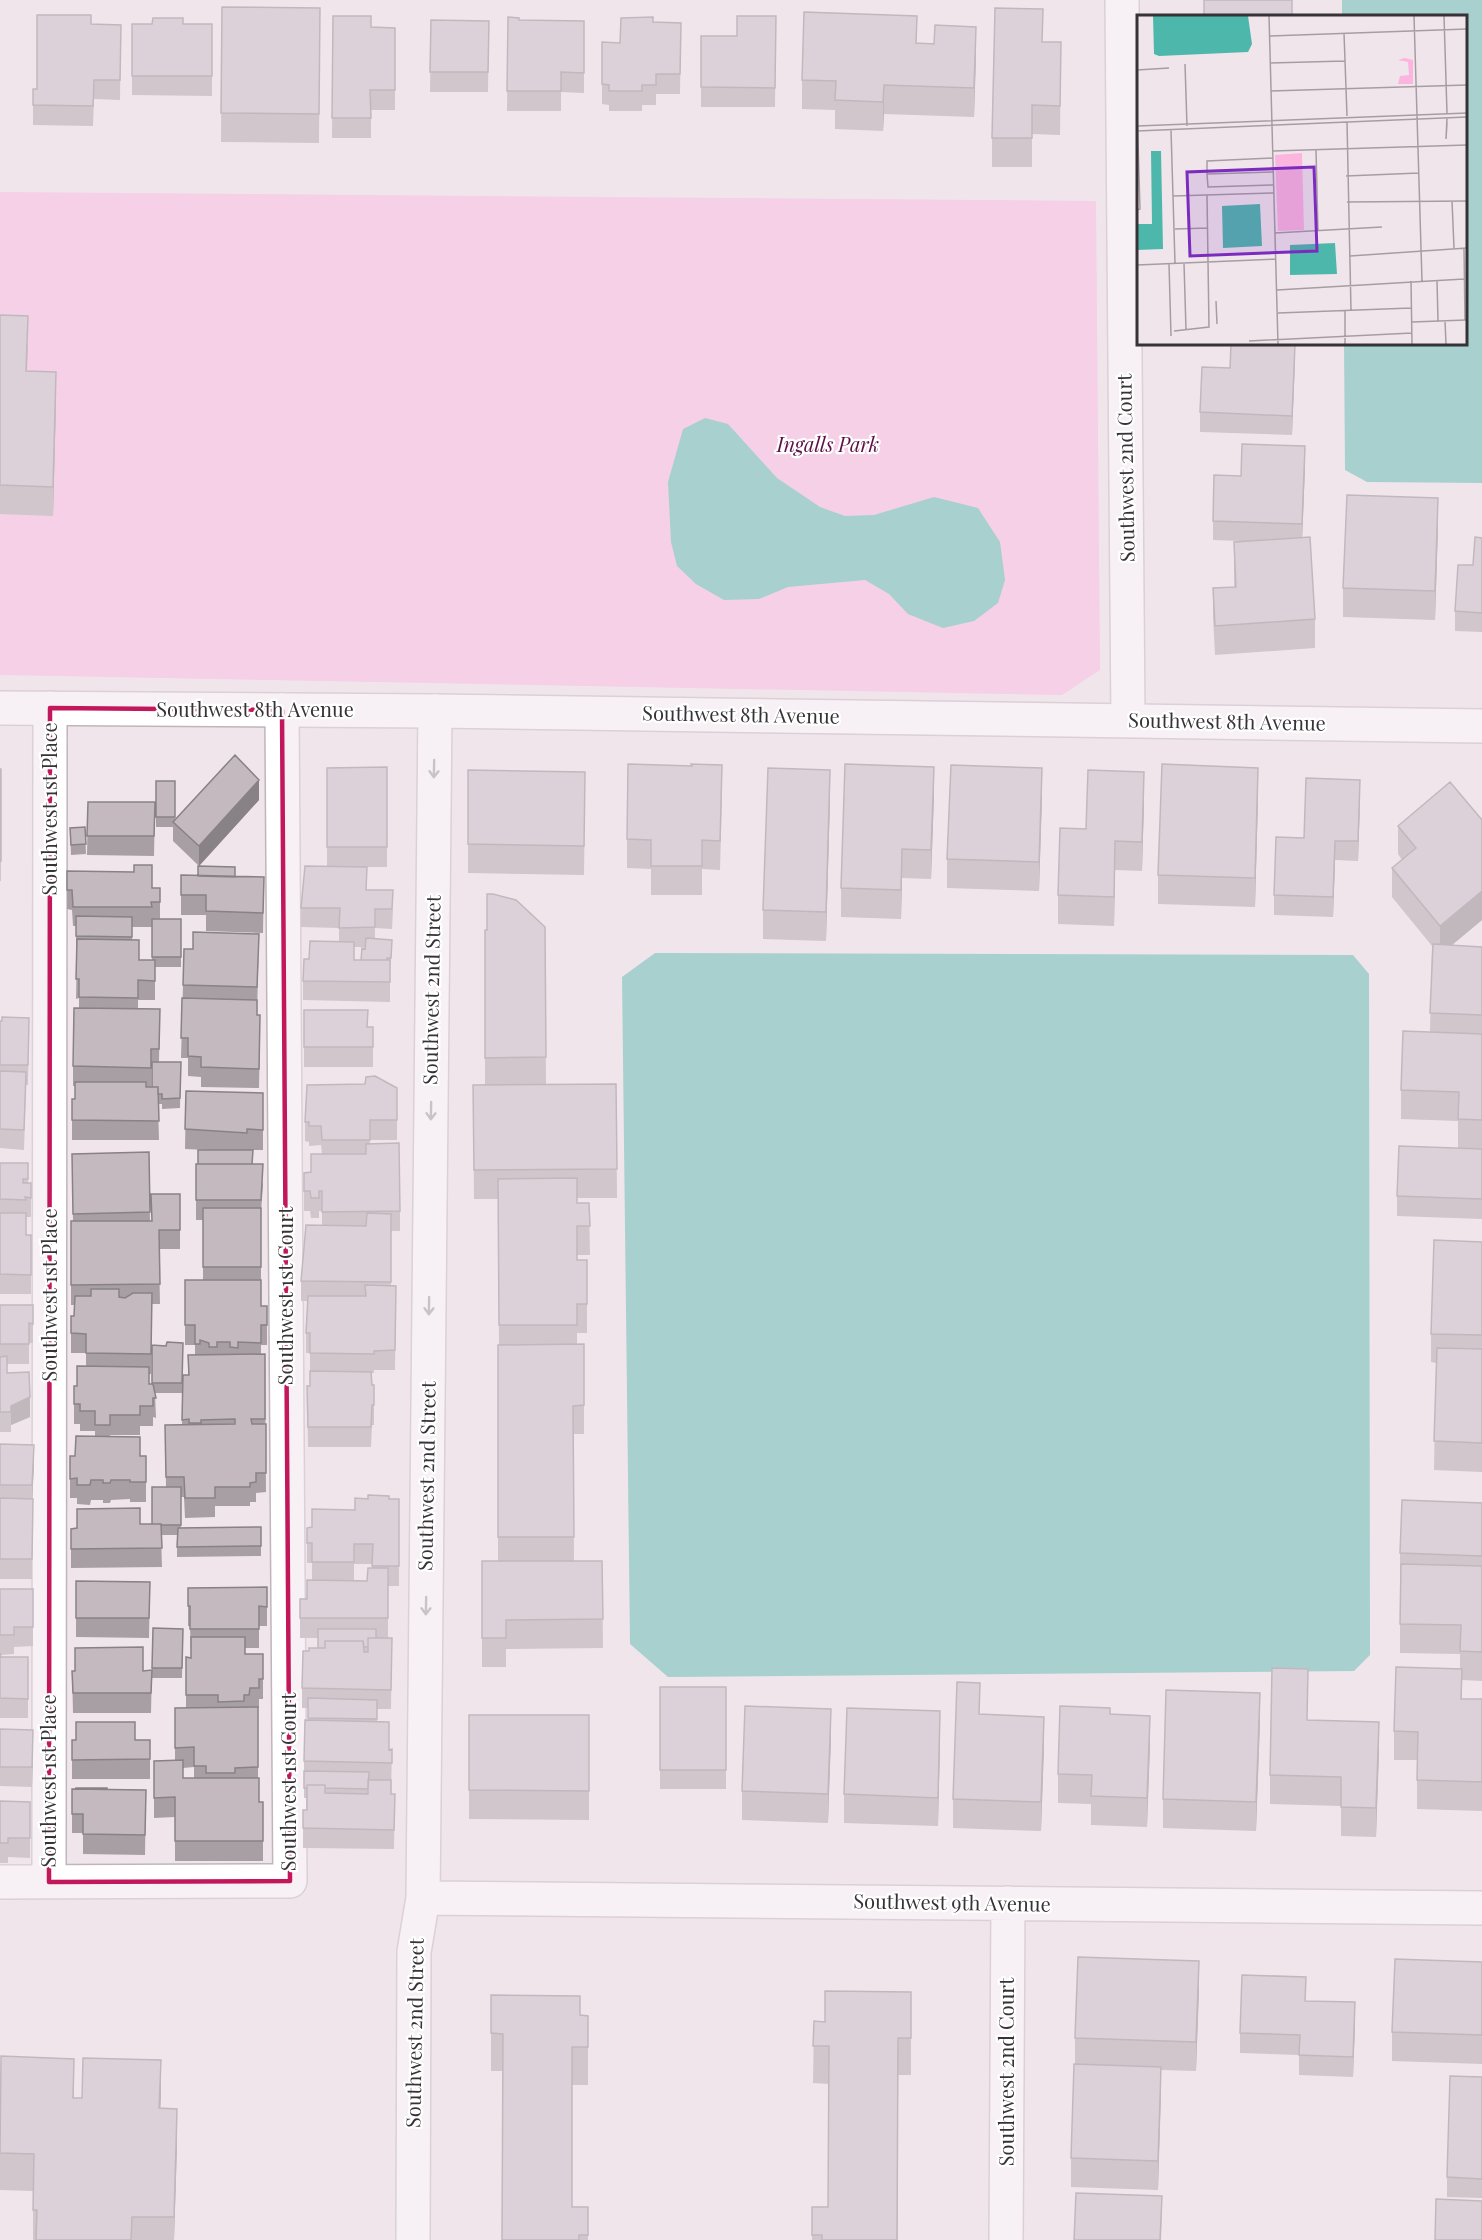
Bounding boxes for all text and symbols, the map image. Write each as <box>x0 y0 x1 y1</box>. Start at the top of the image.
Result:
inset map <box>1137 15 1467 345</box>
street label: Southwest 2nd Court <box>1109 373 1140 562</box>
park label: Ingalls Park <box>776 430 879 457</box>
street label: Southwest 8th Avenue <box>156 695 354 722</box>
street label: Southwest 8th Avenue <box>642 698 840 729</box>
street label: Southwest 8th Avenue <box>1128 705 1326 736</box>
street label: Southwest 1st Place <box>35 722 62 896</box>
one-way arrow <box>428 759 440 779</box>
street label: Southwest 2nd Street <box>415 894 446 1085</box>
one-way arrow <box>425 1101 436 1121</box>
street label: Southwest 1st Court <box>271 1206 298 1385</box>
street label: Southwest 1st Place <box>35 1208 62 1382</box>
one-way arrow <box>423 1296 435 1316</box>
street label: Southwest 2nd Street <box>410 1380 441 1571</box>
one-way arrow <box>420 1596 432 1616</box>
street label: Southwest 1st Court <box>274 1692 301 1871</box>
street label: Southwest 1st Place <box>34 1694 61 1868</box>
street label: Southwest 9th Avenue <box>853 1886 1051 1917</box>
street label: Southwest 2nd Street <box>398 1937 429 2128</box>
street label: Southwest 2nd Court <box>992 1977 1019 2166</box>

